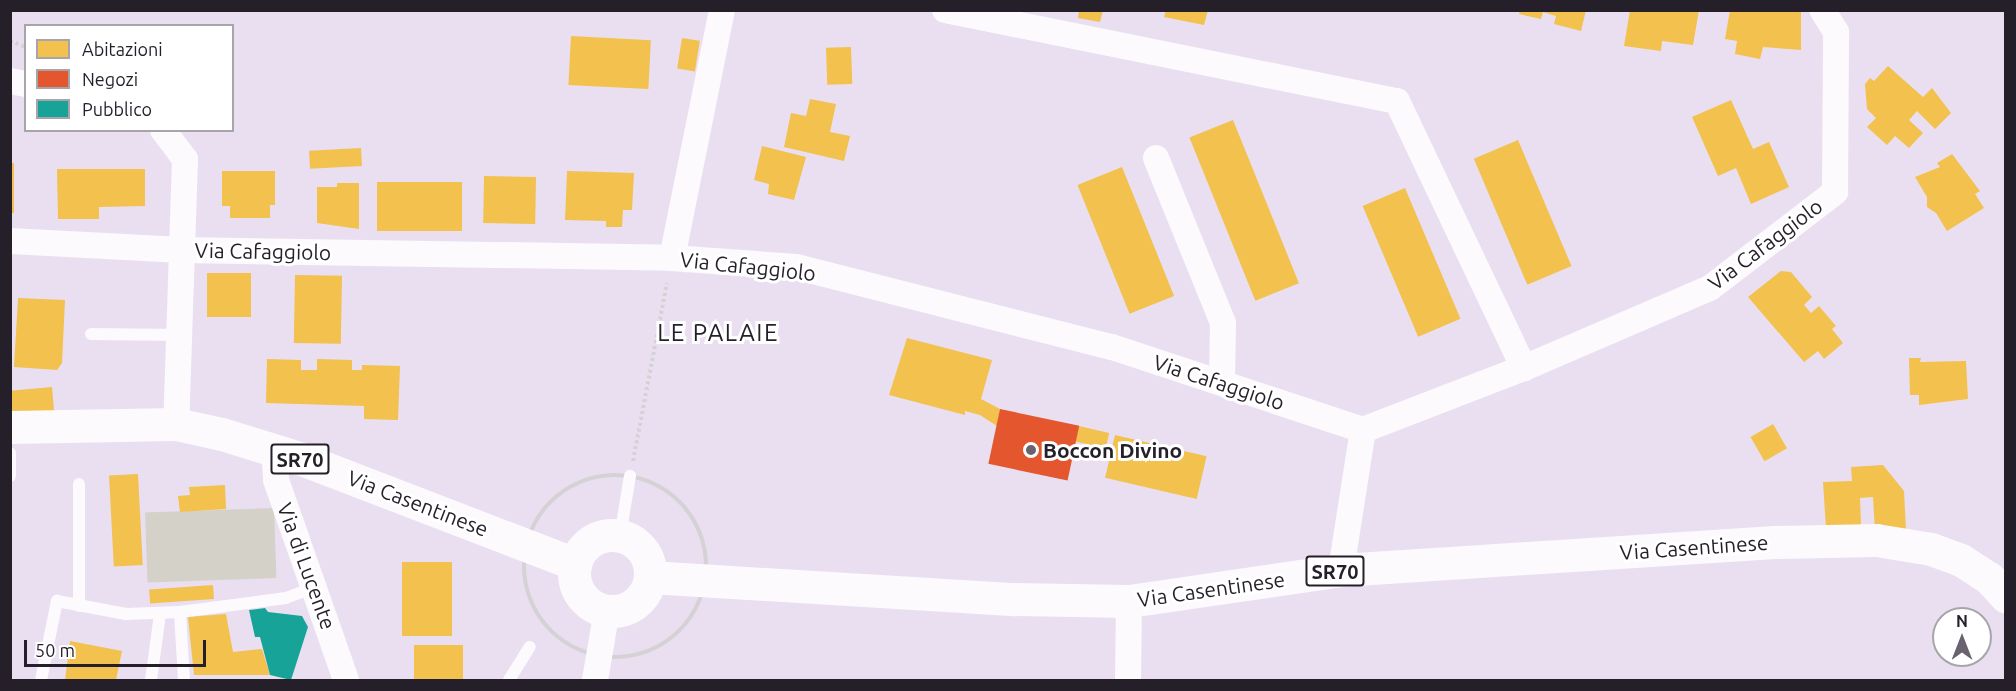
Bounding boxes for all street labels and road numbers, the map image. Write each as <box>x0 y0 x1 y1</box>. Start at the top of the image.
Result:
street label: Via Cafaggiolo <box>1703 193 1827 295</box>
street label: Via Cafaggiolo <box>195 237 331 265</box>
street label: Via Cafaggiolo <box>679 246 817 286</box>
street label: Via Cafaggiolo <box>1150 349 1288 415</box>
road number: SR70 <box>270 442 330 476</box>
street label: Via Casentinese <box>344 465 492 541</box>
street label: Via di Lucente <box>272 499 342 633</box>
street label: Via Casentinese <box>1619 529 1769 565</box>
road number: SR70 <box>1305 554 1365 588</box>
street label: Via Casentinese <box>1136 566 1286 612</box>

